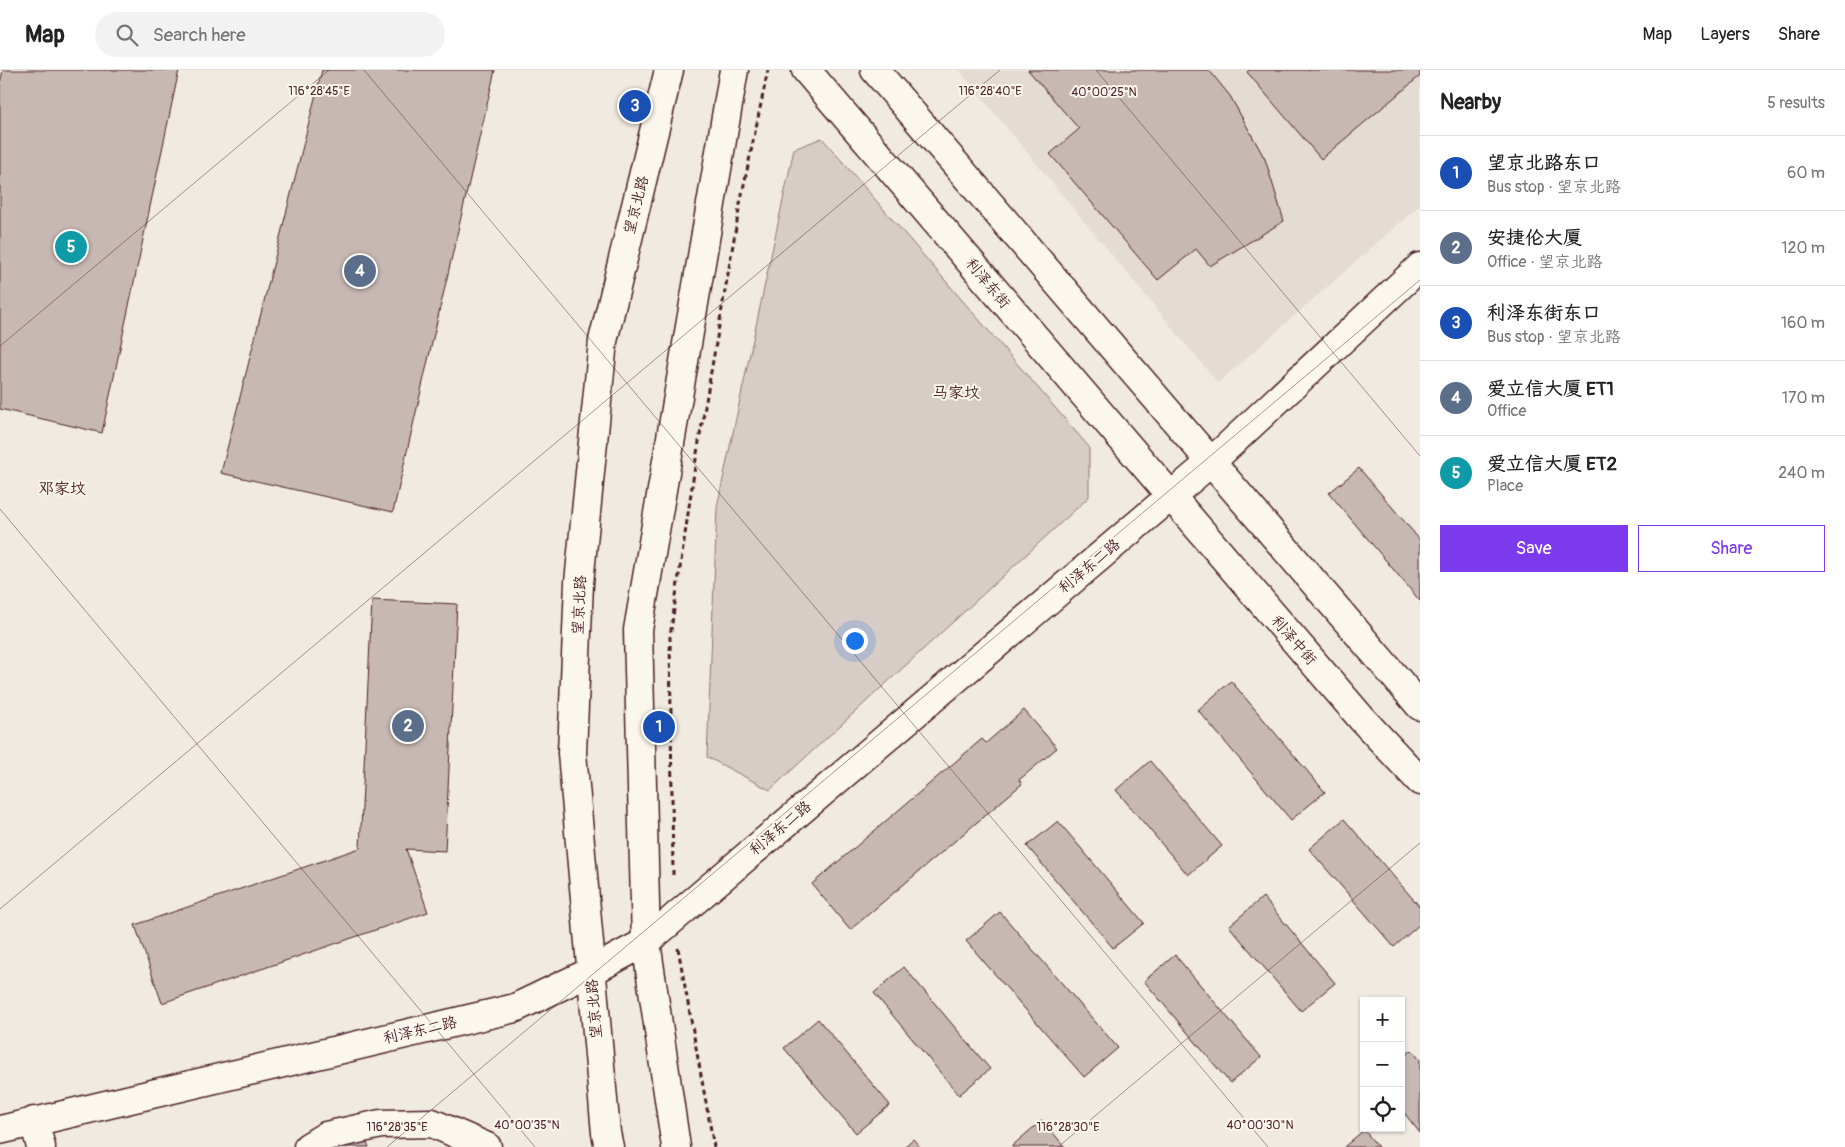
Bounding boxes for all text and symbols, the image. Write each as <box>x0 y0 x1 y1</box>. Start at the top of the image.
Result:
search box <box>95 12 445 57</box>
text: Map <box>25 20 65 49</box>
icon: search <box>113 21 141 49</box>
text: Search here <box>153 23 246 47</box>
text: Map <box>1643 23 1672 46</box>
text: Layers <box>1700 23 1750 46</box>
text: Share <box>1778 23 1820 46</box>
text: 116°28'45"E <box>288 84 350 99</box>
text: 116°28'40"E <box>958 84 1022 99</box>
text: 40°00'25"N <box>1071 85 1137 100</box>
pin: 3 <box>619 87 651 125</box>
text: Nearby <box>1440 89 1501 116</box>
text: 5 results <box>1767 93 1825 113</box>
text: 望京北路东口 <box>1487 151 1601 175</box>
text: 1 <box>1453 163 1459 183</box>
text: 60 m <box>1787 163 1825 183</box>
street label: 望京北路 <box>620 174 653 237</box>
text: Bus stop · 望京北路 <box>1487 177 1621 197</box>
text: 安捷伦大厦 <box>1487 226 1582 250</box>
pin: 5 <box>55 228 87 266</box>
text: 2 <box>1452 238 1460 258</box>
text: 120 m <box>1781 238 1825 258</box>
pin: 4 <box>344 252 376 290</box>
text: Office · 望京北路 <box>1487 252 1603 272</box>
street label: 利泽东街 <box>961 254 1014 312</box>
text: 利泽东街东口 <box>1487 301 1601 325</box>
text: 3 <box>1452 313 1460 333</box>
text: 160 m <box>1781 313 1825 333</box>
text: Bus stop · 望京北路 <box>1487 327 1621 347</box>
text: 爱立信大厦 ET1 <box>1487 377 1614 401</box>
district label: 马家坟 <box>932 383 980 403</box>
text: 4 <box>1451 388 1461 408</box>
text: 170 m <box>1782 388 1825 408</box>
text: Office <box>1487 401 1527 421</box>
text: 爱立信大厦 ET2 <box>1487 452 1617 476</box>
text: 5 <box>1452 463 1460 483</box>
text: 240 m <box>1778 463 1825 483</box>
text: Place <box>1487 476 1523 496</box>
district label: 邓家坟 <box>38 479 86 499</box>
button: Save <box>1440 525 1628 572</box>
button: Share <box>1638 525 1825 572</box>
street label: 利泽东二路 <box>1054 535 1124 598</box>
street label: 望京北路 <box>568 575 591 635</box>
street label: 利泽中街 <box>1267 611 1320 669</box>
your location <box>842 628 868 654</box>
pin: 2 <box>392 707 424 745</box>
pin: 1 <box>643 708 675 746</box>
street label: 利泽东二路 <box>745 797 815 860</box>
street label: 望京北路 <box>582 978 607 1040</box>
map controls <box>1360 997 1405 1132</box>
button: + <box>1360 997 1405 1042</box>
street label: 利泽东二路 <box>381 1013 459 1048</box>
button: − <box>1360 1042 1405 1087</box>
button: locate <box>1360 1087 1405 1132</box>
text: 40°00'35"N <box>494 1118 560 1133</box>
text: 40°00'30"N <box>1226 1118 1294 1133</box>
text: 116°28'35"E <box>366 1120 428 1135</box>
text: 116°28'30"E <box>1037 1120 1099 1135</box>

